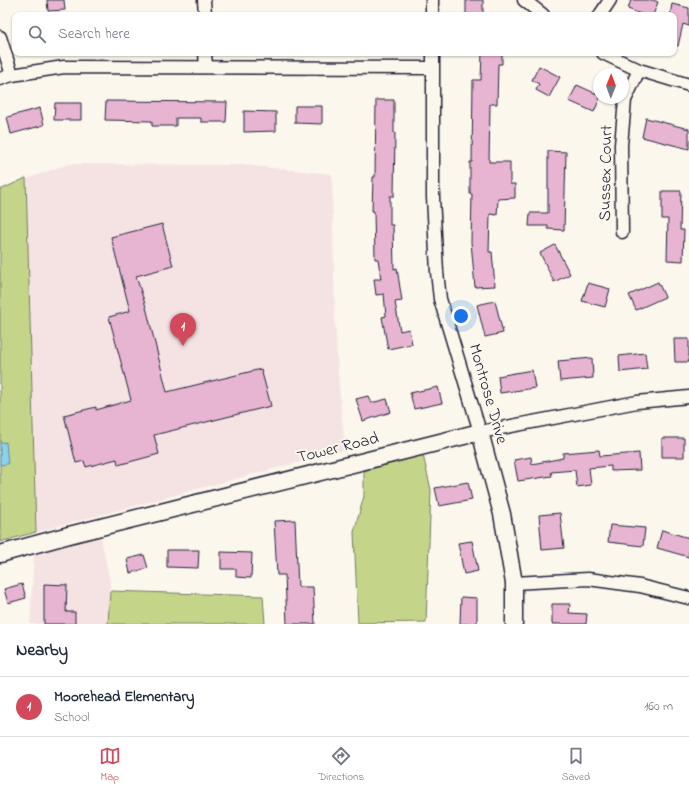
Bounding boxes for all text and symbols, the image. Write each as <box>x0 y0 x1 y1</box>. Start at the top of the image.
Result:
search box <box>12 12 677 56</box>
icon: search <box>26 23 48 45</box>
text: Search here <box>58 23 130 45</box>
north arrow <box>593 68 629 104</box>
street label: Sussex Court <box>593 124 619 221</box>
your location <box>451 306 471 326</box>
pin: 1 <box>170 313 196 346</box>
street label: Montrose Drive <box>462 341 514 447</box>
street label: Tower Road <box>295 426 382 470</box>
text: Nearby <box>16 638 68 663</box>
text: Moorehead Elementary <box>54 686 194 708</box>
text: 1 <box>27 697 31 716</box>
text: 160 m <box>644 697 673 716</box>
text: School <box>54 708 90 727</box>
tab: Map <box>99 745 121 785</box>
tab: Directions <box>318 745 364 785</box>
tab: Saved <box>562 745 590 785</box>

